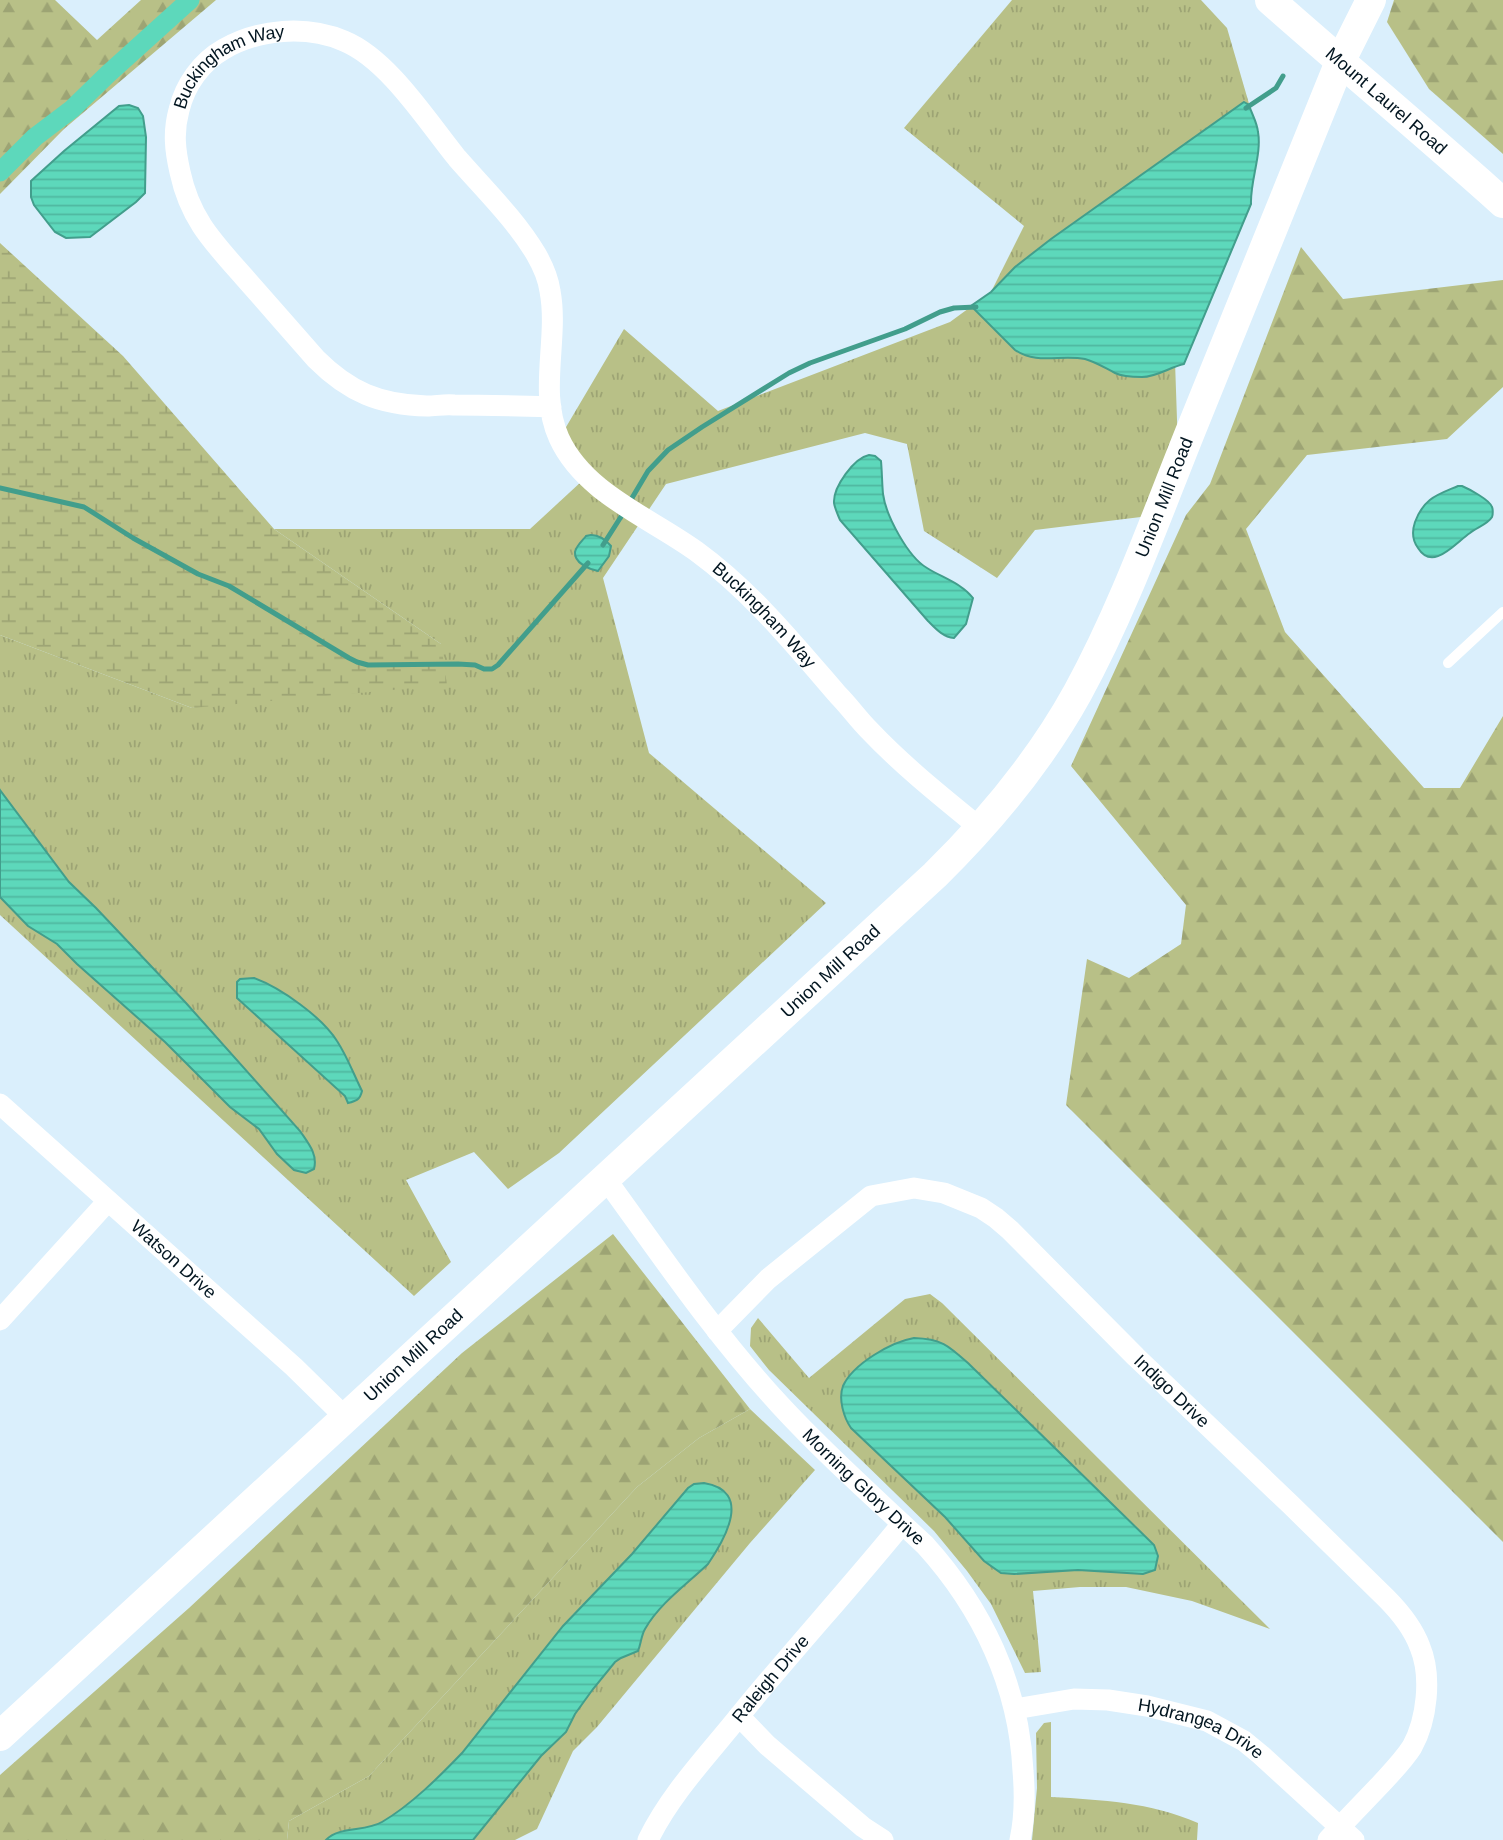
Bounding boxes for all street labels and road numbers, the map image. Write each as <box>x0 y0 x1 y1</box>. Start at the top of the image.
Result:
street label: Buckingham Way <box>170 21 285 111</box>
street label: Mount Laurel Road <box>1322 43 1451 159</box>
street label: Union Mill Road <box>1132 435 1197 560</box>
street label: Buckingham Way <box>709 558 820 672</box>
street label: Union Mill Road <box>777 921 884 1022</box>
street label: Watson Drive <box>127 1216 220 1303</box>
street label: Union Mill Road <box>360 1305 467 1406</box>
street label: Indigo Drive <box>1130 1351 1213 1432</box>
street label: Morning Glory Drive <box>798 1425 929 1549</box>
street label: Raleigh Drive <box>728 1631 813 1726</box>
street label: Hydrangea Drive <box>1137 1695 1268 1763</box>

